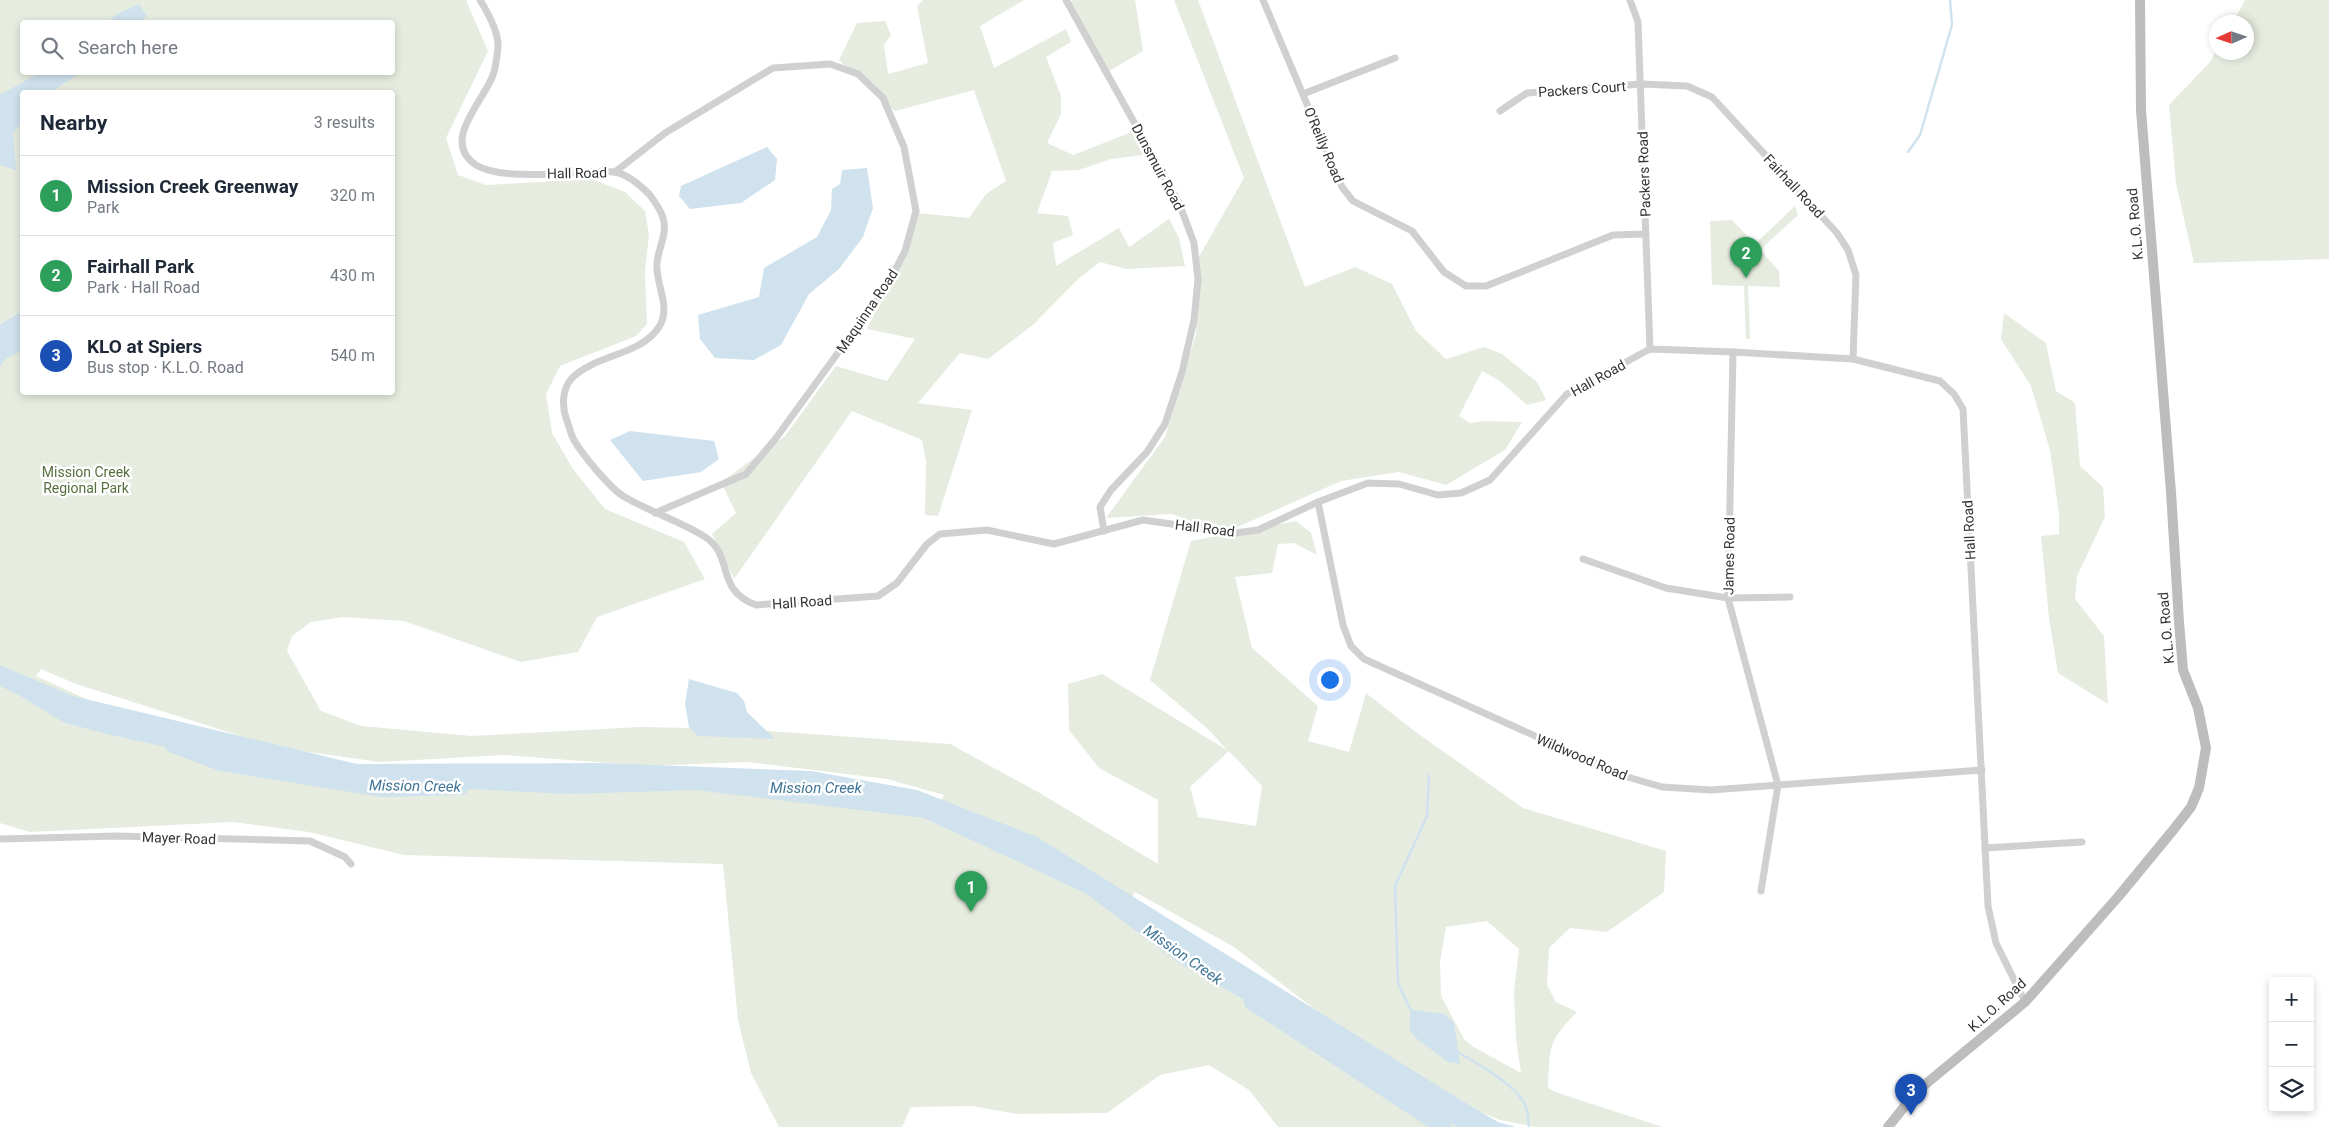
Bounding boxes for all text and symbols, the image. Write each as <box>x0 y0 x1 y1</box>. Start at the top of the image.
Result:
north arrow <box>2209 15 2254 60</box>
search box <box>20 20 395 75</box>
icon: search <box>38 34 66 62</box>
text: Search here <box>78 36 178 59</box>
street label: Packers Court <box>1538 78 1627 100</box>
street label: O'Reilly Road <box>1301 105 1347 185</box>
text: Nearby <box>40 111 107 135</box>
text: 3 results <box>314 113 375 132</box>
street label: Dunsmuir Road <box>1128 121 1188 213</box>
street label: Packers Road <box>1635 131 1653 217</box>
street label: Fairhall Road <box>1761 151 1827 221</box>
street label: Hall Road <box>547 164 607 182</box>
text: Mission Creek Greenway <box>87 175 298 198</box>
text: 1 <box>51 186 61 205</box>
text: 320 m <box>330 186 375 205</box>
street label: K.L.O. Road <box>2124 187 2146 261</box>
text: Park <box>87 198 119 217</box>
pin: 2 <box>1730 237 1762 278</box>
text: Fairhall Park <box>87 255 194 278</box>
text: 2 <box>51 266 61 285</box>
text: 430 m <box>330 266 375 285</box>
street label: Maquinna Road <box>833 266 901 356</box>
text: Park · Hall Road <box>87 278 200 297</box>
text: KLO at Spiers <box>87 335 202 358</box>
text: 3 <box>51 346 61 365</box>
text: 540 m <box>330 346 375 365</box>
street label: Hall Road <box>1568 356 1628 400</box>
text: Bus stop · K.L.O. Road <box>87 358 244 377</box>
park label: Mission Creek Regional Park <box>42 464 131 496</box>
street label: Hall Road <box>1959 500 1979 560</box>
street label: Hall Road <box>1174 516 1236 540</box>
street label: James Road <box>1720 517 1738 595</box>
street label: K.L.O. Road <box>2155 591 2177 665</box>
street label: Hall Road <box>772 592 832 612</box>
your location <box>1317 667 1343 693</box>
street label: Wildwood Road <box>1534 731 1630 783</box>
water label: Mission Creek <box>369 776 462 796</box>
water label: Mission Creek <box>770 779 863 797</box>
street label: Mayer Road <box>142 829 216 847</box>
pin: 1 <box>955 871 987 912</box>
water label: Mission Creek <box>1140 921 1226 989</box>
street label: K.L.O. Road <box>1965 975 2029 1035</box>
map controls <box>2269 977 2314 1112</box>
button: + <box>2269 977 2314 1022</box>
button: − <box>2269 1022 2314 1067</box>
button: layers <box>2269 1067 2314 1112</box>
pin: 3 <box>1895 1074 1927 1115</box>

